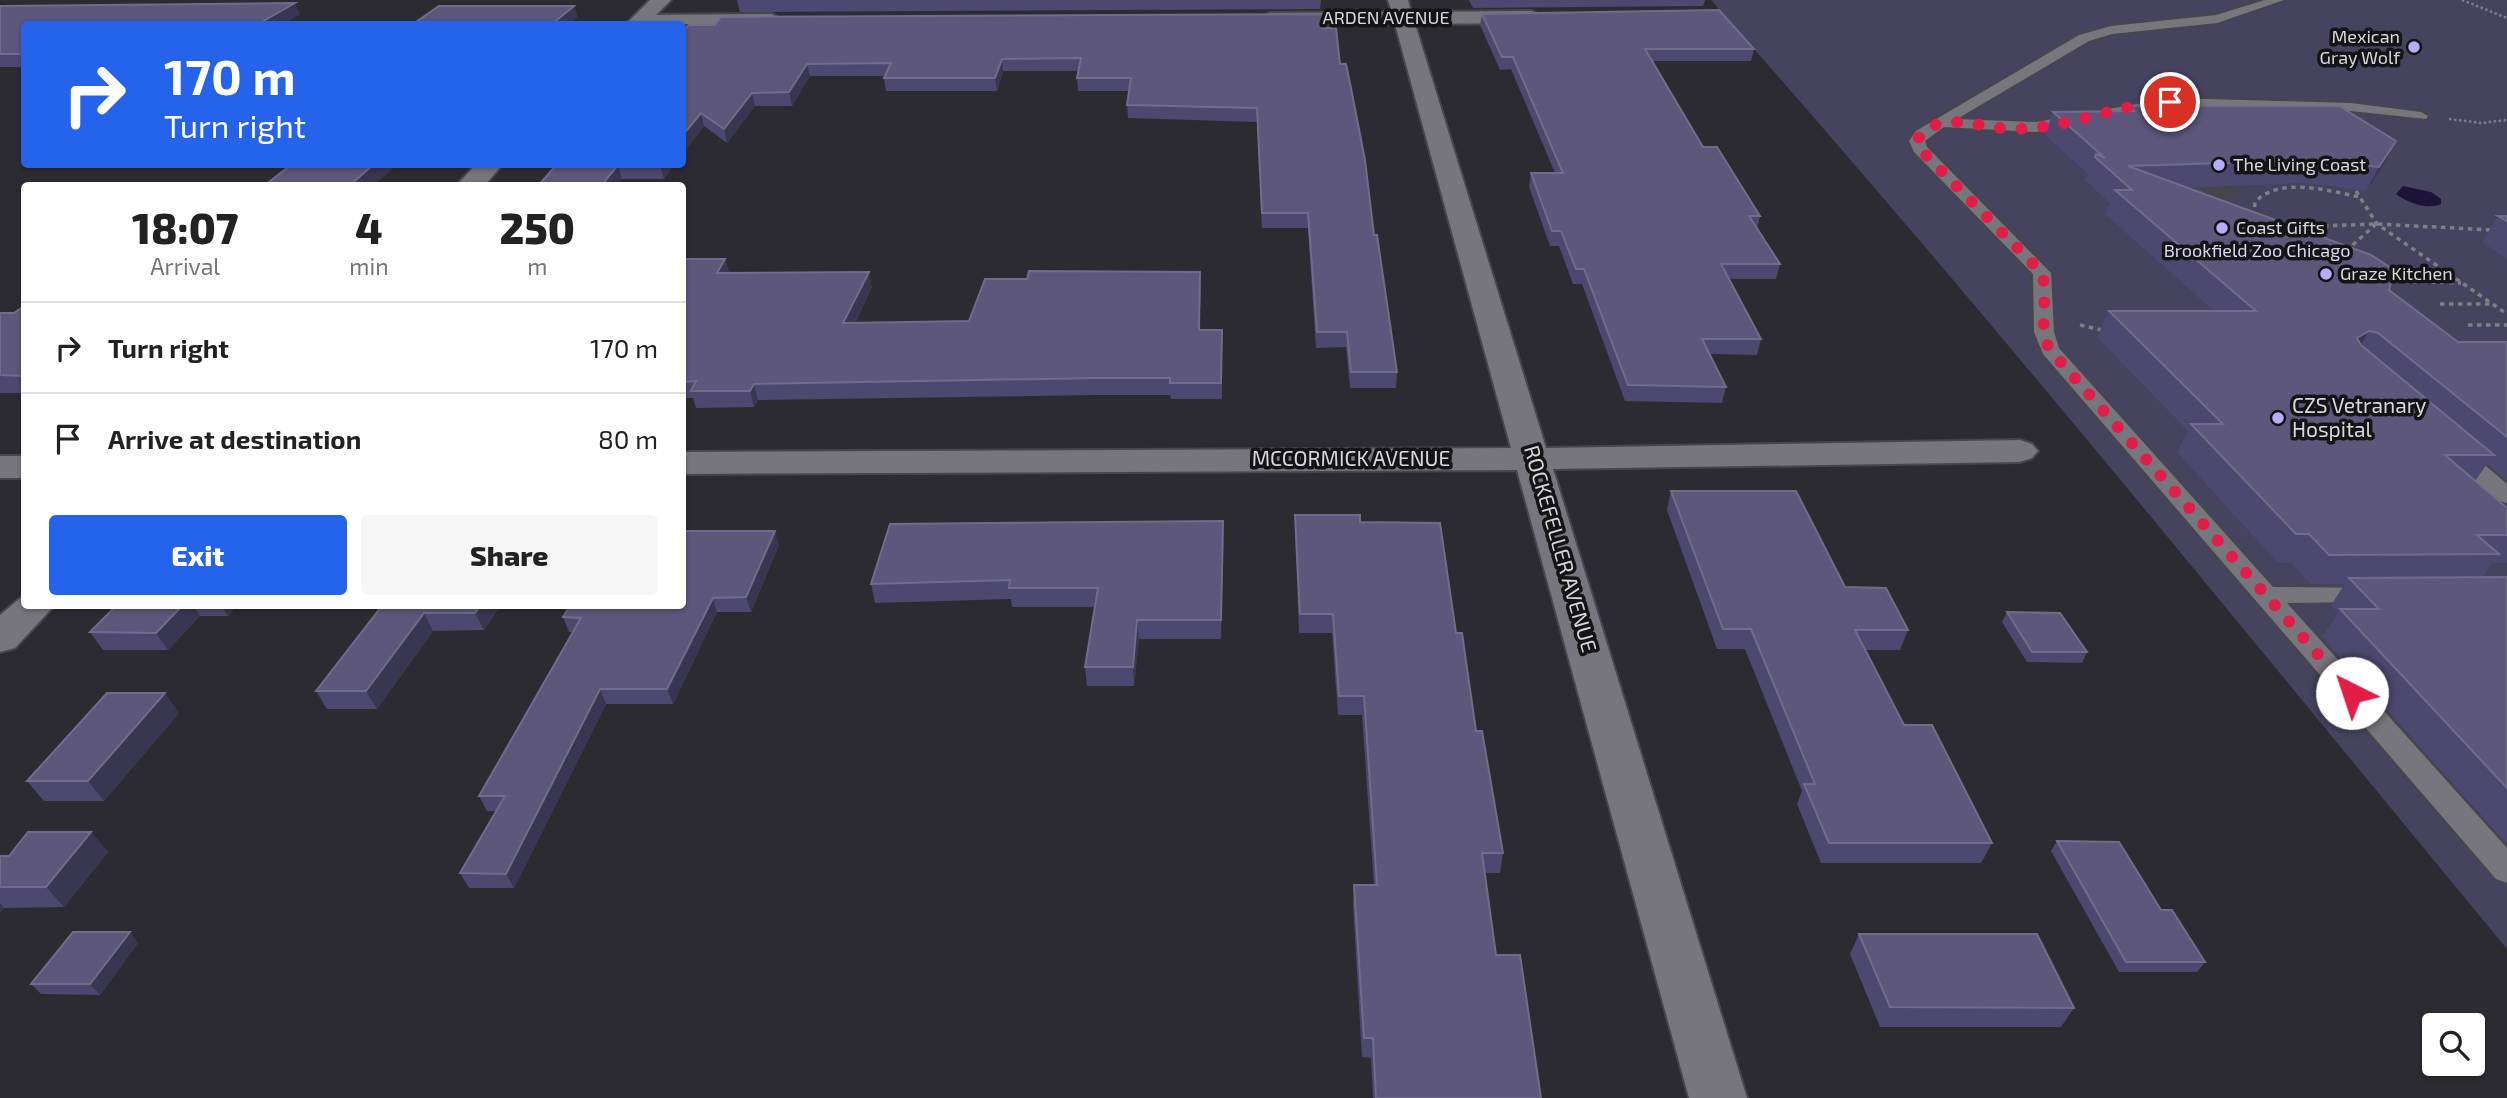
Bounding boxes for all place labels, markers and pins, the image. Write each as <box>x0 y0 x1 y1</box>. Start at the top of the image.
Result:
place label: Mexican Gray Wolf <box>2320 25 2401 68</box>
marker: Mexican Gray Wolf <box>2406 39 2422 55</box>
pin <box>2140 72 2200 132</box>
place label: The Living Coast <box>2233 153 2366 175</box>
marker: The Living Coast <box>2211 157 2227 173</box>
place label: Coast Gifts <box>2236 216 2325 238</box>
marker: Coast Gifts <box>2214 220 2230 236</box>
place label: Graze Kitchen <box>2340 262 2453 284</box>
marker: Graze Kitchen <box>2318 266 2334 282</box>
place label: CZS Vetranary Hospital <box>2292 392 2426 441</box>
marker: CZS Vetranary Hospital <box>2270 410 2286 426</box>

